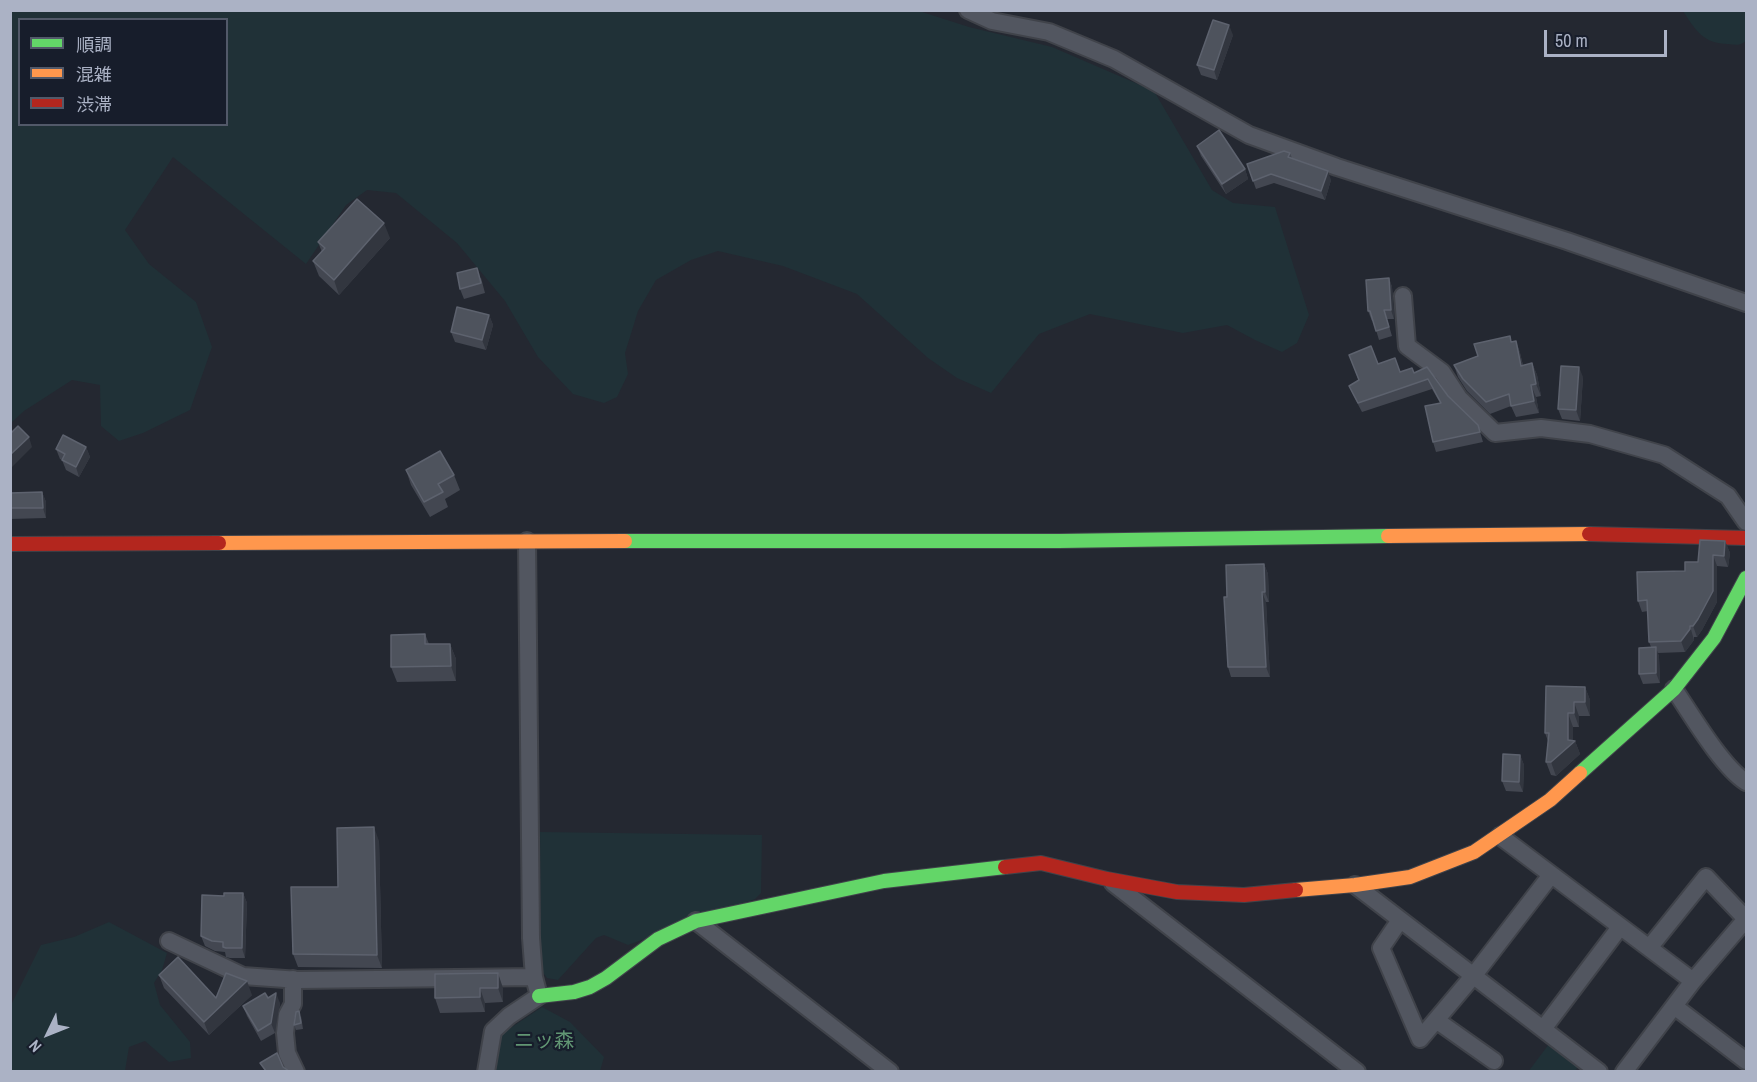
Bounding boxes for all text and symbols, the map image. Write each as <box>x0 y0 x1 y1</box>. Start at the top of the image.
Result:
legend <box>18 18 228 126</box>
scale bar <box>1547 18 1670 56</box>
text: 50 m <box>1555 28 1588 53</box>
text: 順調 <box>76 32 112 57</box>
text: 混雑 <box>76 62 112 87</box>
text: 渋滞 <box>76 92 112 117</box>
north arrow <box>18 1004 78 1064</box>
park label: ニッ森 <box>514 1030 574 1054</box>
text: N <box>24 1035 46 1057</box>

